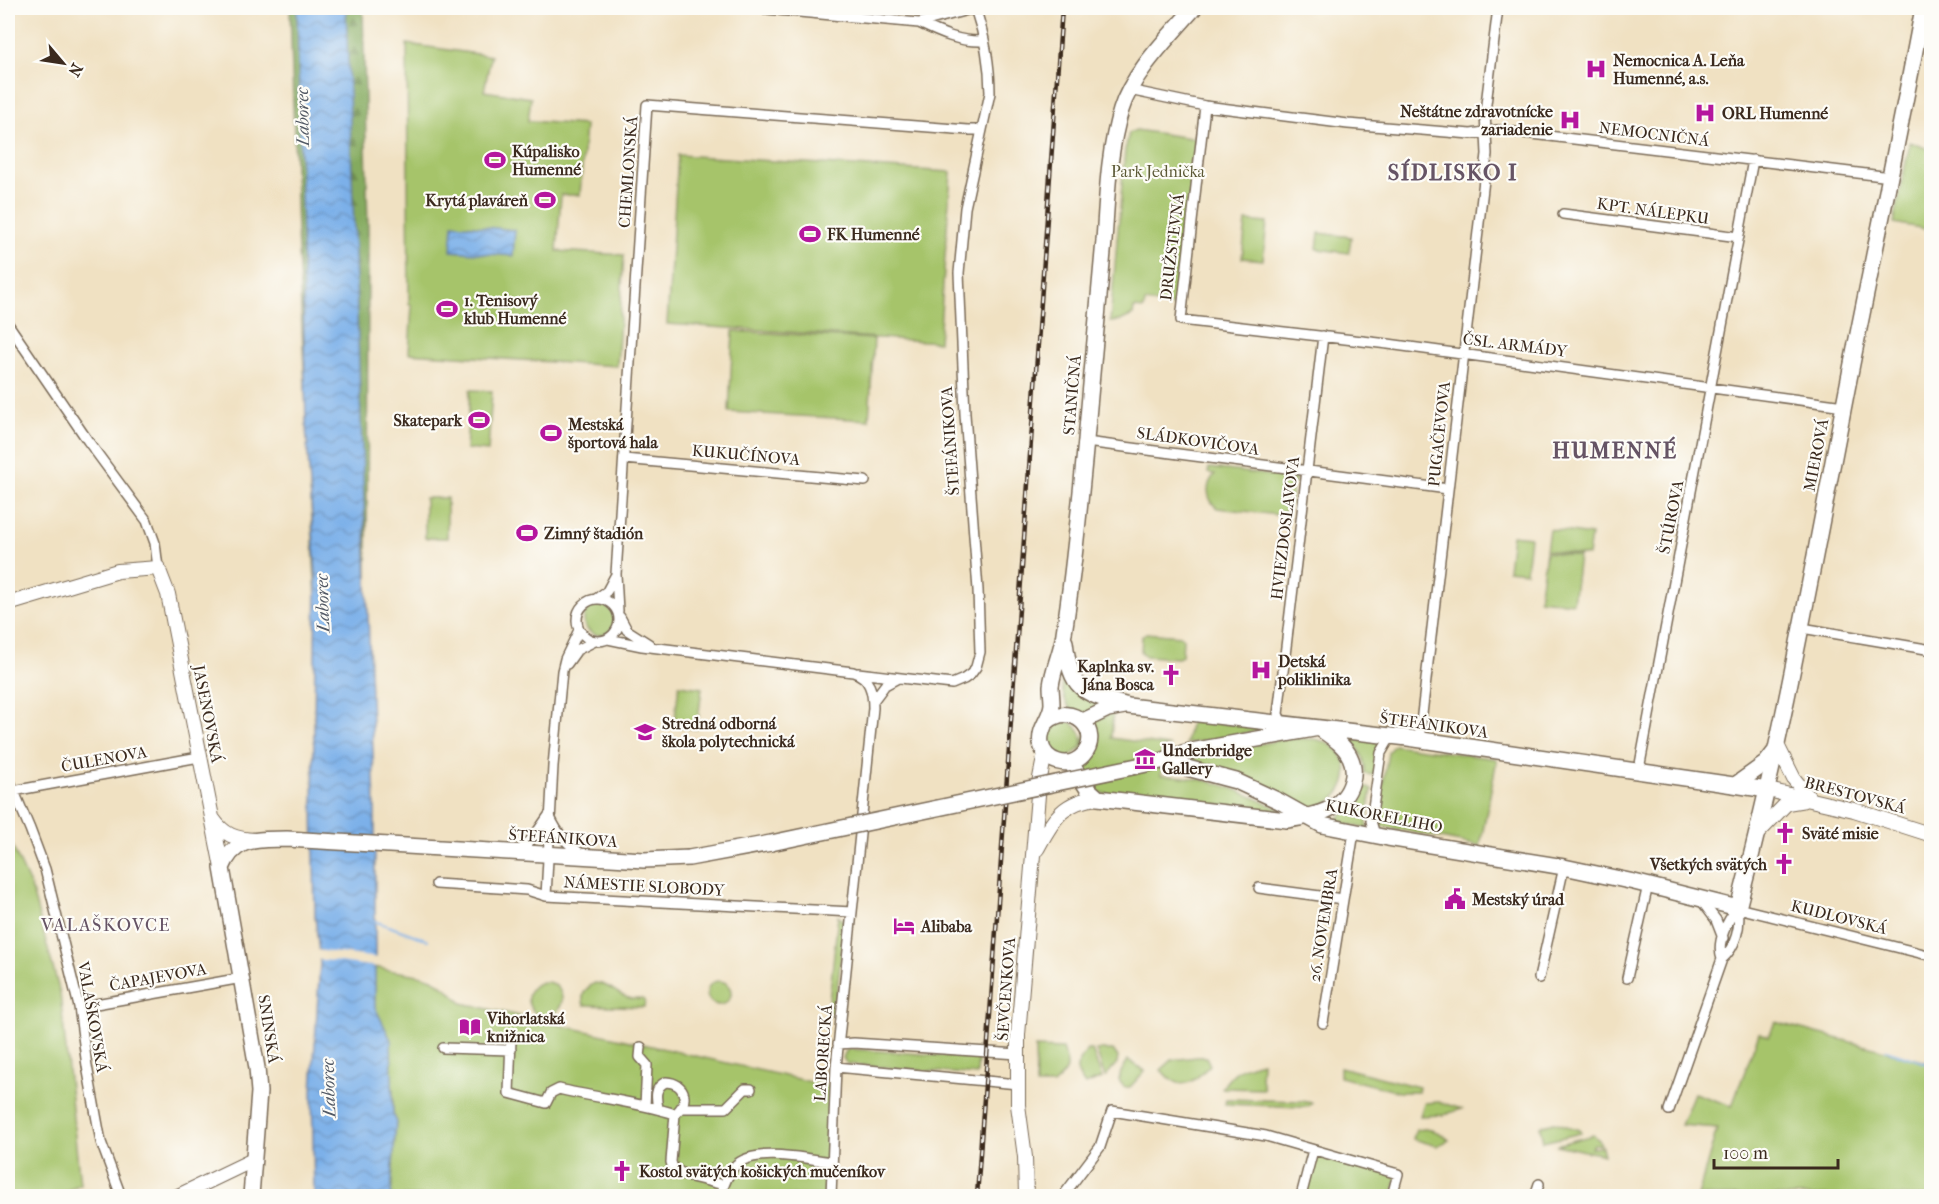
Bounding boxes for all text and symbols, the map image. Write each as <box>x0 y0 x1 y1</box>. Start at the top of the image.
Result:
north arrow <box>33 33 93 93</box>
place label: Nemocnica A. Leňa Humenné, a.s. <box>1613 51 1745 88</box>
hospital icon: Nemocnica A. Leňa Humenné, a.s. <box>1584 57 1608 81</box>
text: N <box>64 60 87 81</box>
water label: Laborec <box>292 86 314 149</box>
hospital icon: ORL Humenné <box>1693 101 1717 125</box>
place label: Neštátne zdravotnícke zariadenie <box>1400 102 1553 139</box>
place label: ORL Humenné <box>1722 104 1828 123</box>
hospital icon: Neštátne zdravotnícke zariadenie <box>1558 108 1582 132</box>
street label: CHEMLONSKÁ <box>614 115 641 229</box>
street label: NEMOCNIČNÁ <box>1598 117 1711 150</box>
place label: Kúpalisko Humenné <box>512 142 581 179</box>
sports icon: Kúpalisko Humenné <box>483 148 507 172</box>
district label: SÍDLISKO I <box>1388 158 1518 186</box>
park label: Park Jednička <box>1111 162 1206 181</box>
sports icon: Krytá plaváreň <box>533 188 557 212</box>
place label: Krytá plaváreň <box>425 191 529 211</box>
street label: DRUŽSTEVNÁ <box>1155 192 1188 302</box>
street label: KPT. NÁLEPKU <box>1596 193 1711 228</box>
sports icon: FK Humenné <box>798 222 822 246</box>
place label: FK Humenné <box>826 225 920 244</box>
place label: 1. Tenisový klub Humenné <box>463 291 567 328</box>
sports icon: 1. Tenisový klub Humenné <box>435 297 459 321</box>
street label: ČSL. ARMÁDY <box>1462 328 1569 361</box>
street label: STANIČNÁ <box>1058 353 1085 436</box>
street label: PUGAČEVOVA <box>1423 380 1454 488</box>
street label: ŠTEFÁNIKOVA <box>936 385 963 496</box>
sports icon: Skatepark <box>467 408 491 432</box>
place label: Skatepark <box>394 411 463 431</box>
place label: Mestská športová hala <box>567 415 659 453</box>
street label: MIEROVÁ <box>1799 416 1832 493</box>
sports icon: Mestská športová hala <box>539 421 563 445</box>
street label: SLÁDKOVIČOVA <box>1136 422 1261 459</box>
district label: HUMENNÉ <box>1552 436 1678 464</box>
street label: KUKUČÍNOVA <box>691 440 802 469</box>
street label: HVIEZDOSLAVOVA <box>1267 454 1303 601</box>
street label: ŠTÚROVA <box>1654 478 1688 556</box>
sports icon: Zimný štadión <box>515 521 539 545</box>
place label: Zimný štadión <box>544 524 644 544</box>
water label: Laborec <box>311 572 335 635</box>
place label: Detská poliklinika <box>1277 652 1351 690</box>
place label: Kaplnka sv. Jána Bosca <box>1077 657 1155 695</box>
hospital icon: Detská poliklinika <box>1249 658 1273 682</box>
street label: JASENOVSKÁ <box>189 661 228 765</box>
church icon: Kaplnka sv. Jána Bosca <box>1159 663 1183 687</box>
street label: ŠTEFÁNIKOVA <box>1379 707 1490 742</box>
place label: Stredná odborná škola polytechnická <box>662 714 795 752</box>
school or university icon: Stredná odborná škola polytechnická <box>633 720 657 744</box>
street label: ČULENOVA <box>59 741 149 776</box>
place label: Underbridge Gallery <box>1161 741 1252 779</box>
museum icon: Underbridge Gallery <box>1133 747 1157 771</box>
street label: BRESTOVSKÁ <box>1802 771 1908 818</box>
street label: KUKORELLIHO <box>1324 795 1444 837</box>
church icon: Sväté misie <box>1773 821 1797 845</box>
street label: ŠTEFÁNIKOVA <box>508 824 619 851</box>
place label: Sväté misie <box>1802 824 1879 843</box>
church icon: Všetkých svätých <box>1772 852 1796 876</box>
place label: Všetkých svätých <box>1649 855 1768 875</box>
street label: 26. NOVEMBRA <box>1305 866 1341 983</box>
street label: NÁMESTIE SLOBODY <box>563 871 726 900</box>
public building icon: Mestský úrad <box>1443 887 1467 911</box>
place label: Mestský úrad <box>1471 890 1565 910</box>
street label: KUDLOVSKÁ <box>1789 895 1890 938</box>
district label: VALAŠKOVCE <box>40 913 171 936</box>
hotel icon: Alibaba <box>892 914 916 938</box>
place label: Alibaba <box>920 917 973 936</box>
street label: ŠEVČENKOVA <box>992 936 1019 1042</box>
street label: ČAPAJEVOVA <box>108 958 209 995</box>
street label: VALAŠKOVSKÁ <box>74 959 113 1075</box>
street label: SNINSKÁ <box>254 993 285 1065</box>
street label: LABORECKÁ <box>809 1003 836 1102</box>
place label: Vihorlatská knižnica <box>486 1009 565 1046</box>
library icon: Vihorlatská knižnica <box>458 1015 482 1039</box>
water label: Laborec <box>317 1057 341 1120</box>
scale bar <box>1714 1132 1838 1170</box>
text: 100 m <box>1723 1143 1768 1164</box>
church icon: Kostol svätých košických mučeníkov <box>610 1159 634 1183</box>
place label: Kostol svätých košických mučeníkov <box>639 1162 886 1182</box>

